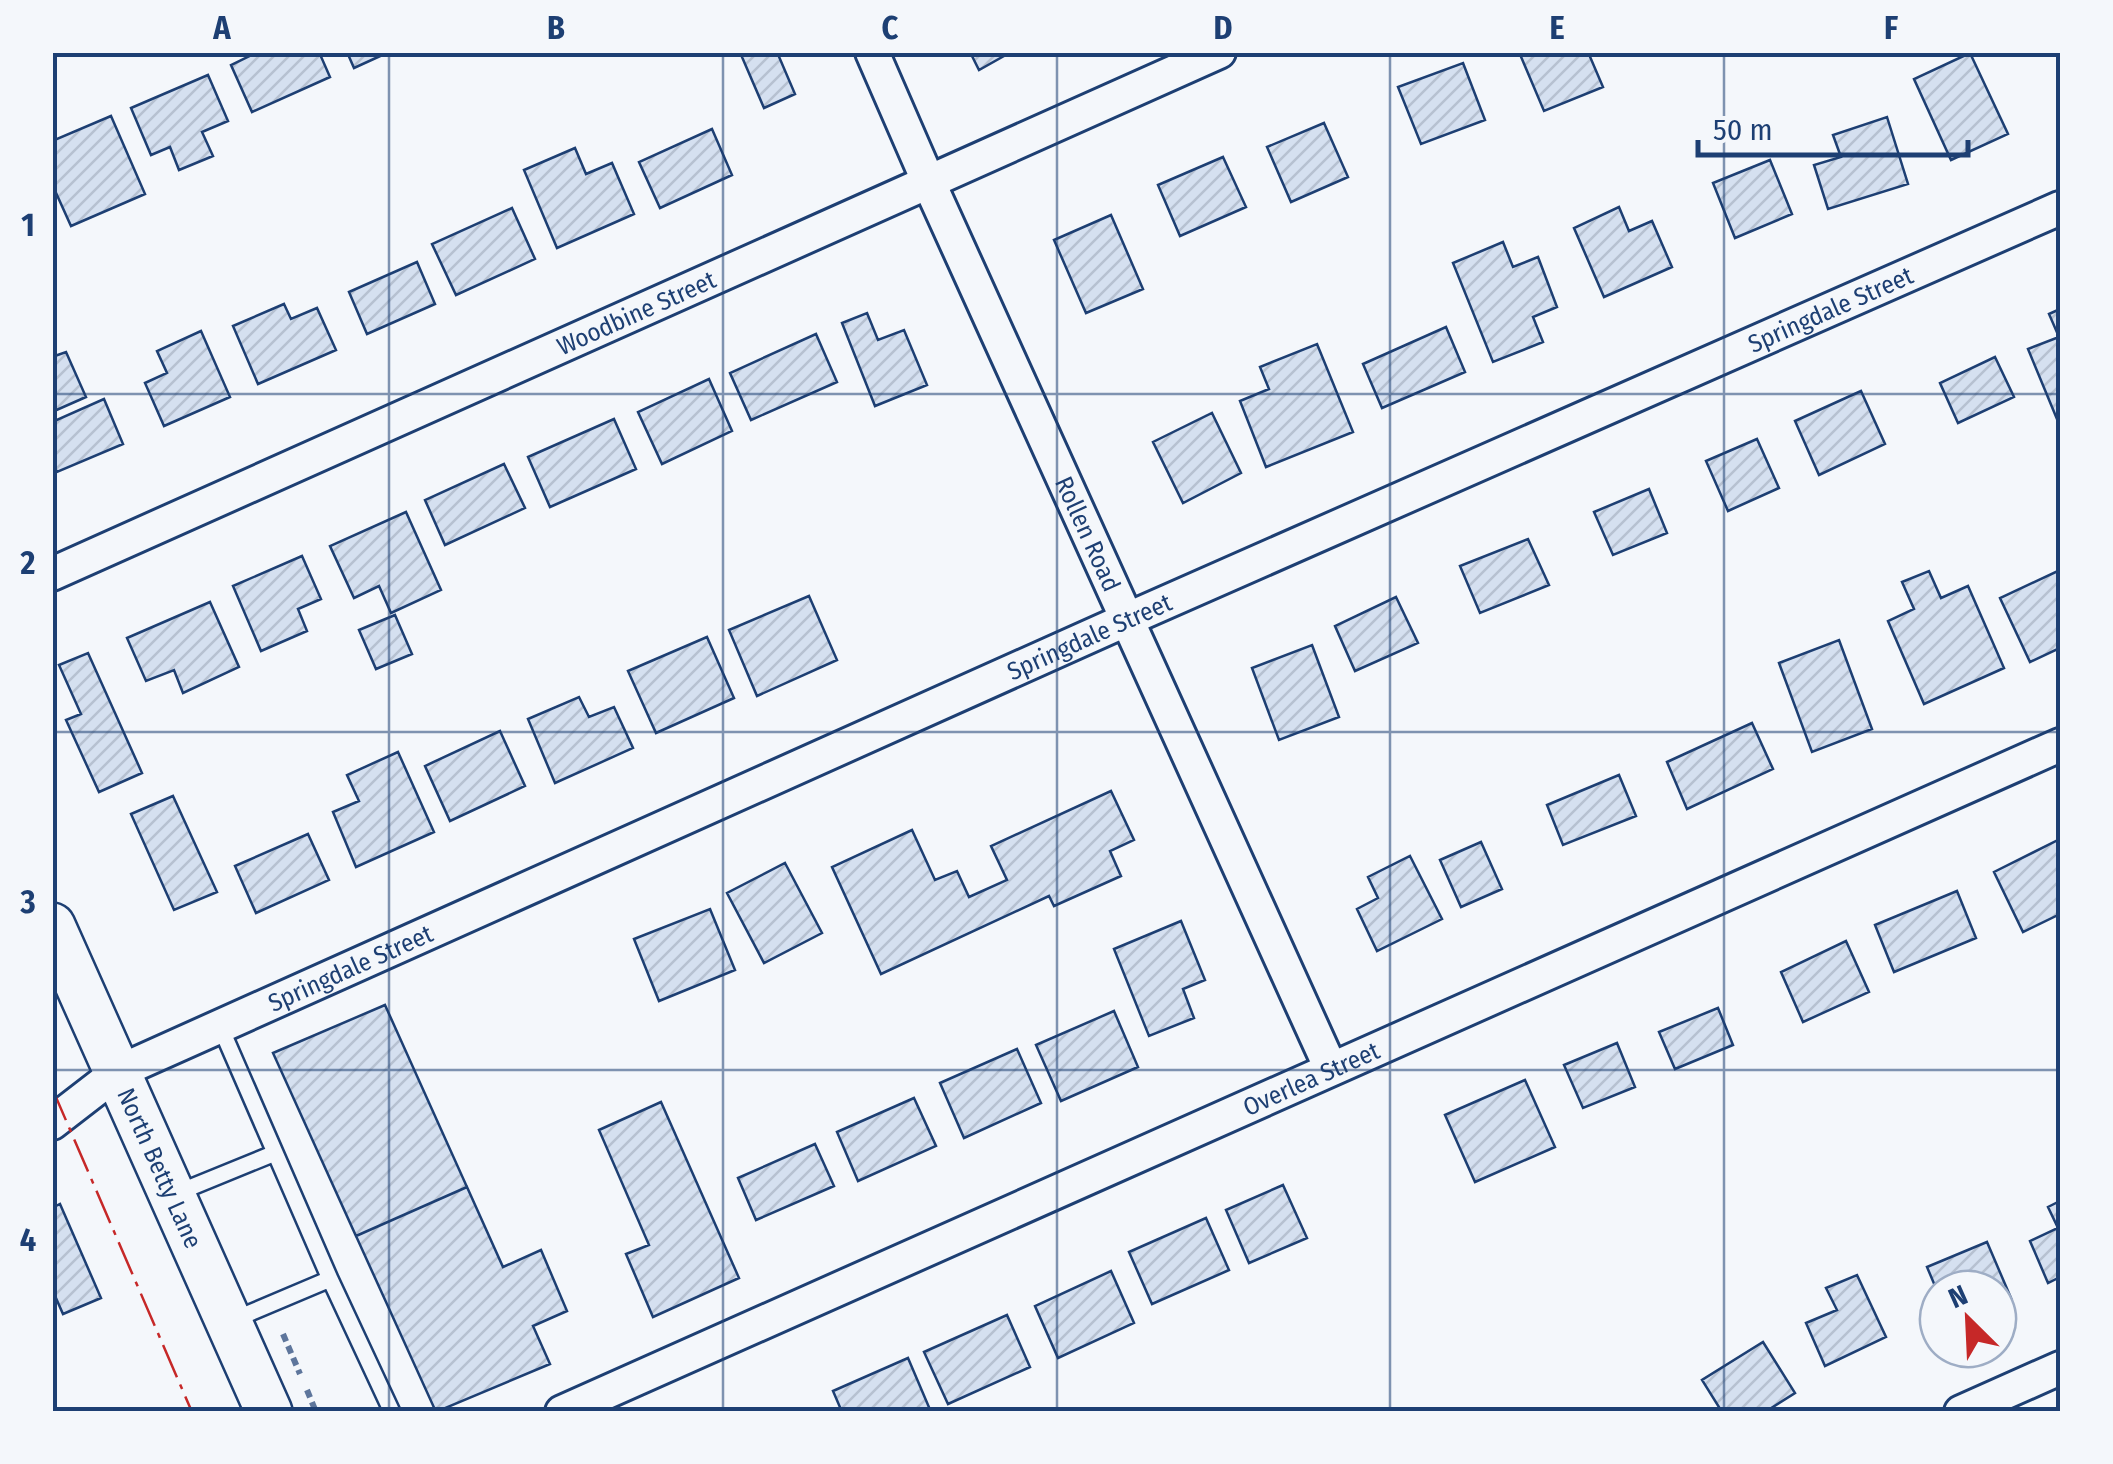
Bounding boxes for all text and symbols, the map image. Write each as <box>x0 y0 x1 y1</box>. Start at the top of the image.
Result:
text: A <box>212 9 231 47</box>
text: B <box>547 9 565 47</box>
text: C <box>882 9 899 47</box>
text: D <box>1213 9 1233 47</box>
text: E <box>1549 9 1565 47</box>
text: F <box>1884 9 1898 47</box>
scale bar <box>1698 95 1968 157</box>
text: 50 m <box>1713 112 1773 148</box>
text: 1 <box>21 206 35 244</box>
street label: Springdale Street <box>1744 260 1919 360</box>
street label: Woodbine Street <box>553 265 721 362</box>
street label: Rollen Road <box>1048 472 1126 596</box>
text: 2 <box>20 544 36 582</box>
street label: Springdale Street <box>1003 587 1177 687</box>
text: 3 <box>19 883 36 921</box>
street label: Springdale Street <box>264 918 438 1019</box>
street label: Overlea Street <box>1239 1036 1385 1123</box>
street label: North Betty Lane <box>110 1084 208 1253</box>
text: 4 <box>20 1221 36 1259</box>
north arrow <box>1918 1269 2018 1369</box>
text: N <box>1944 1278 1972 1315</box>

